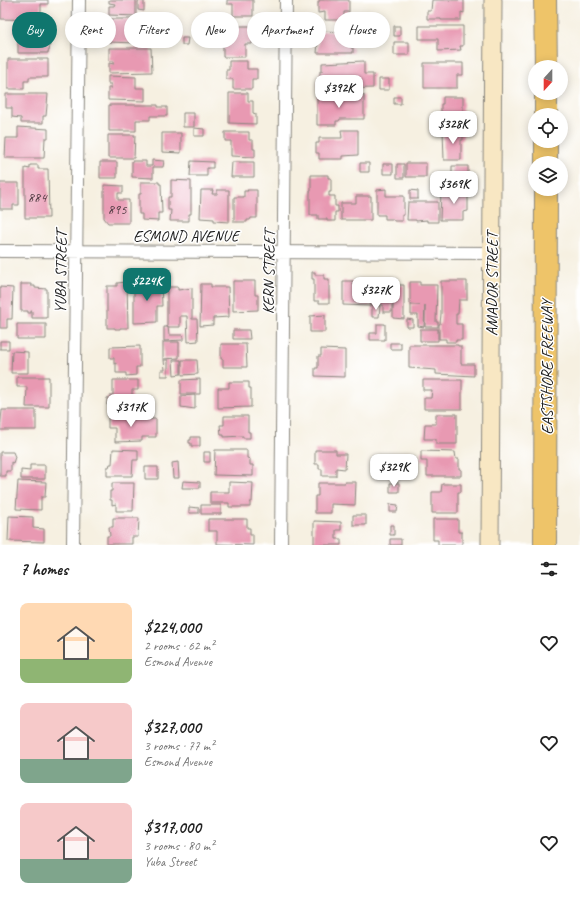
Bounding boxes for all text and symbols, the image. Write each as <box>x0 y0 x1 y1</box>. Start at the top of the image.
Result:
chip: Buy <box>12 12 57 48</box>
chip: Rent <box>65 12 116 48</box>
chip: Filters <box>124 12 183 48</box>
chip: New <box>191 12 239 48</box>
chip: Apartment <box>247 12 326 48</box>
chip: House <box>334 12 390 48</box>
north arrow <box>528 60 568 100</box>
map controls <box>528 60 568 196</box>
pin: $392K <box>311 75 367 109</box>
text: $392K <box>324 80 354 96</box>
button: locate <box>528 108 568 148</box>
pin: $328K <box>425 111 481 145</box>
text: $328K <box>438 116 468 132</box>
button: layers <box>528 156 568 196</box>
pin: $369K <box>426 171 482 205</box>
text: $369K <box>439 176 469 192</box>
house number: 884 <box>28 189 48 206</box>
house number: 895 <box>108 201 127 218</box>
street label: YUBA STREET <box>50 226 72 314</box>
street label: ESMOND AVENUE <box>133 226 241 246</box>
street label: KERN STREET <box>258 226 280 314</box>
street label: AMADOR STREET <box>482 228 502 336</box>
pin: $224K <box>119 268 175 302</box>
text: $224K <box>132 273 162 289</box>
pin: $327K <box>348 277 404 311</box>
text: $327K <box>361 282 391 298</box>
street label: EASTSHORE FREEWAY <box>537 298 557 434</box>
pin: $317K <box>103 394 159 428</box>
text: $317K <box>116 399 146 415</box>
pin: $329K <box>366 454 422 488</box>
text: $329K <box>379 459 409 475</box>
icon: filters <box>538 558 560 580</box>
text: 7 homes <box>20 559 68 580</box>
text: $224,000 <box>144 617 201 638</box>
icon: home <box>52 619 100 667</box>
icon: heart <box>538 632 560 654</box>
text: 2 rooms · 62 m² <box>144 638 214 654</box>
text: Esmond Avenue <box>144 654 212 670</box>
text: $327,000 <box>144 717 201 738</box>
icon: home <box>52 719 100 767</box>
icon: heart <box>538 732 560 754</box>
text: 3 rooms · 77 m² <box>144 738 214 754</box>
text: Esmond Avenue <box>144 754 212 770</box>
text: $317,000 <box>144 817 201 838</box>
icon: home <box>52 819 100 867</box>
icon: heart <box>538 832 560 854</box>
text: 3 rooms · 80 m² <box>144 838 214 854</box>
text: Yuba Street <box>144 854 197 870</box>

